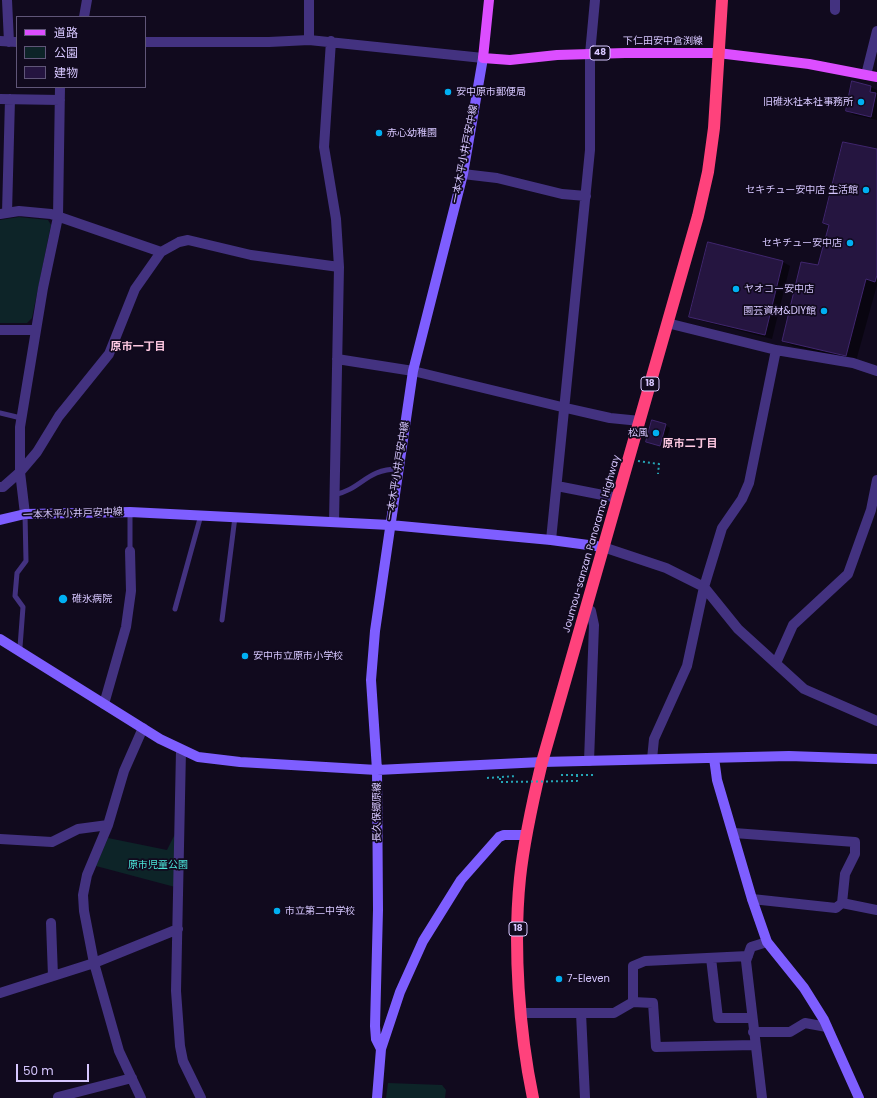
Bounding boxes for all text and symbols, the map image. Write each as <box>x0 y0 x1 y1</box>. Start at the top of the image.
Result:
legend <box>16 16 146 88</box>
text: 道路 <box>54 24 78 41</box>
street label: 下仁田安中倉渕線 <box>623 35 703 47</box>
text: 公園 <box>54 44 78 61</box>
road number: 48 <box>590 46 610 60</box>
text: 建物 <box>54 64 78 81</box>
place label: 安中原市郵便局 <box>456 86 526 98</box>
marker: 安中原市郵便局 <box>443 87 453 97</box>
place label: 旧碓氷社本社事務所 <box>763 96 853 108</box>
marker: 旧碓氷社本社事務所 <box>856 97 866 107</box>
street label: 一本木平小井戸安中線 <box>450 104 480 204</box>
place label: 赤心幼稚園 <box>387 127 437 139</box>
marker: 赤心幼稚園 <box>374 128 384 138</box>
place label: セキチュー安中店 生活館 <box>745 184 858 196</box>
marker: セキチュー安中店 生活館 <box>861 185 871 195</box>
place label: セキチュー安中店 <box>762 237 842 249</box>
marker: セキチュー安中店 <box>845 238 855 248</box>
place label: ヤオコー安中店 <box>744 283 814 295</box>
marker: ヤオコー安中店 <box>731 284 741 294</box>
place label: 園芸資材&DIY館 <box>743 305 816 317</box>
marker: 園芸資材&DIY館 <box>819 306 829 316</box>
district label: 原市一丁目 <box>111 340 165 354</box>
road number: 18 <box>641 377 659 391</box>
street label: 一本木平小井戸安中線 <box>384 421 412 521</box>
place label: 松風 <box>628 427 648 439</box>
marker: 松風 <box>651 428 661 438</box>
district label: 原市二丁目 <box>663 437 717 451</box>
street label: Joumou-sanzan Panorama Highway <box>561 454 623 634</box>
street label: 一本木平小井戸安中線 <box>23 506 123 522</box>
marker: 碓氷病院 <box>57 593 69 605</box>
place label: 碓氷病院 <box>72 593 112 605</box>
place label: 安中市立原市小学校 <box>253 650 343 662</box>
marker: 安中市立原市小学校 <box>240 651 250 661</box>
street label: 長久保郷原線 <box>371 782 383 842</box>
park label: 原市児童公園 <box>128 859 188 871</box>
place label: 市立第二中学校 <box>285 905 355 917</box>
marker: 市立第二中学校 <box>272 906 282 916</box>
road number: 18 <box>509 922 527 936</box>
place label: 7-Eleven <box>567 973 610 985</box>
marker: 7-Eleven <box>554 974 564 984</box>
scale bar <box>18 1056 91 1082</box>
text: 50 m <box>23 1062 54 1079</box>

